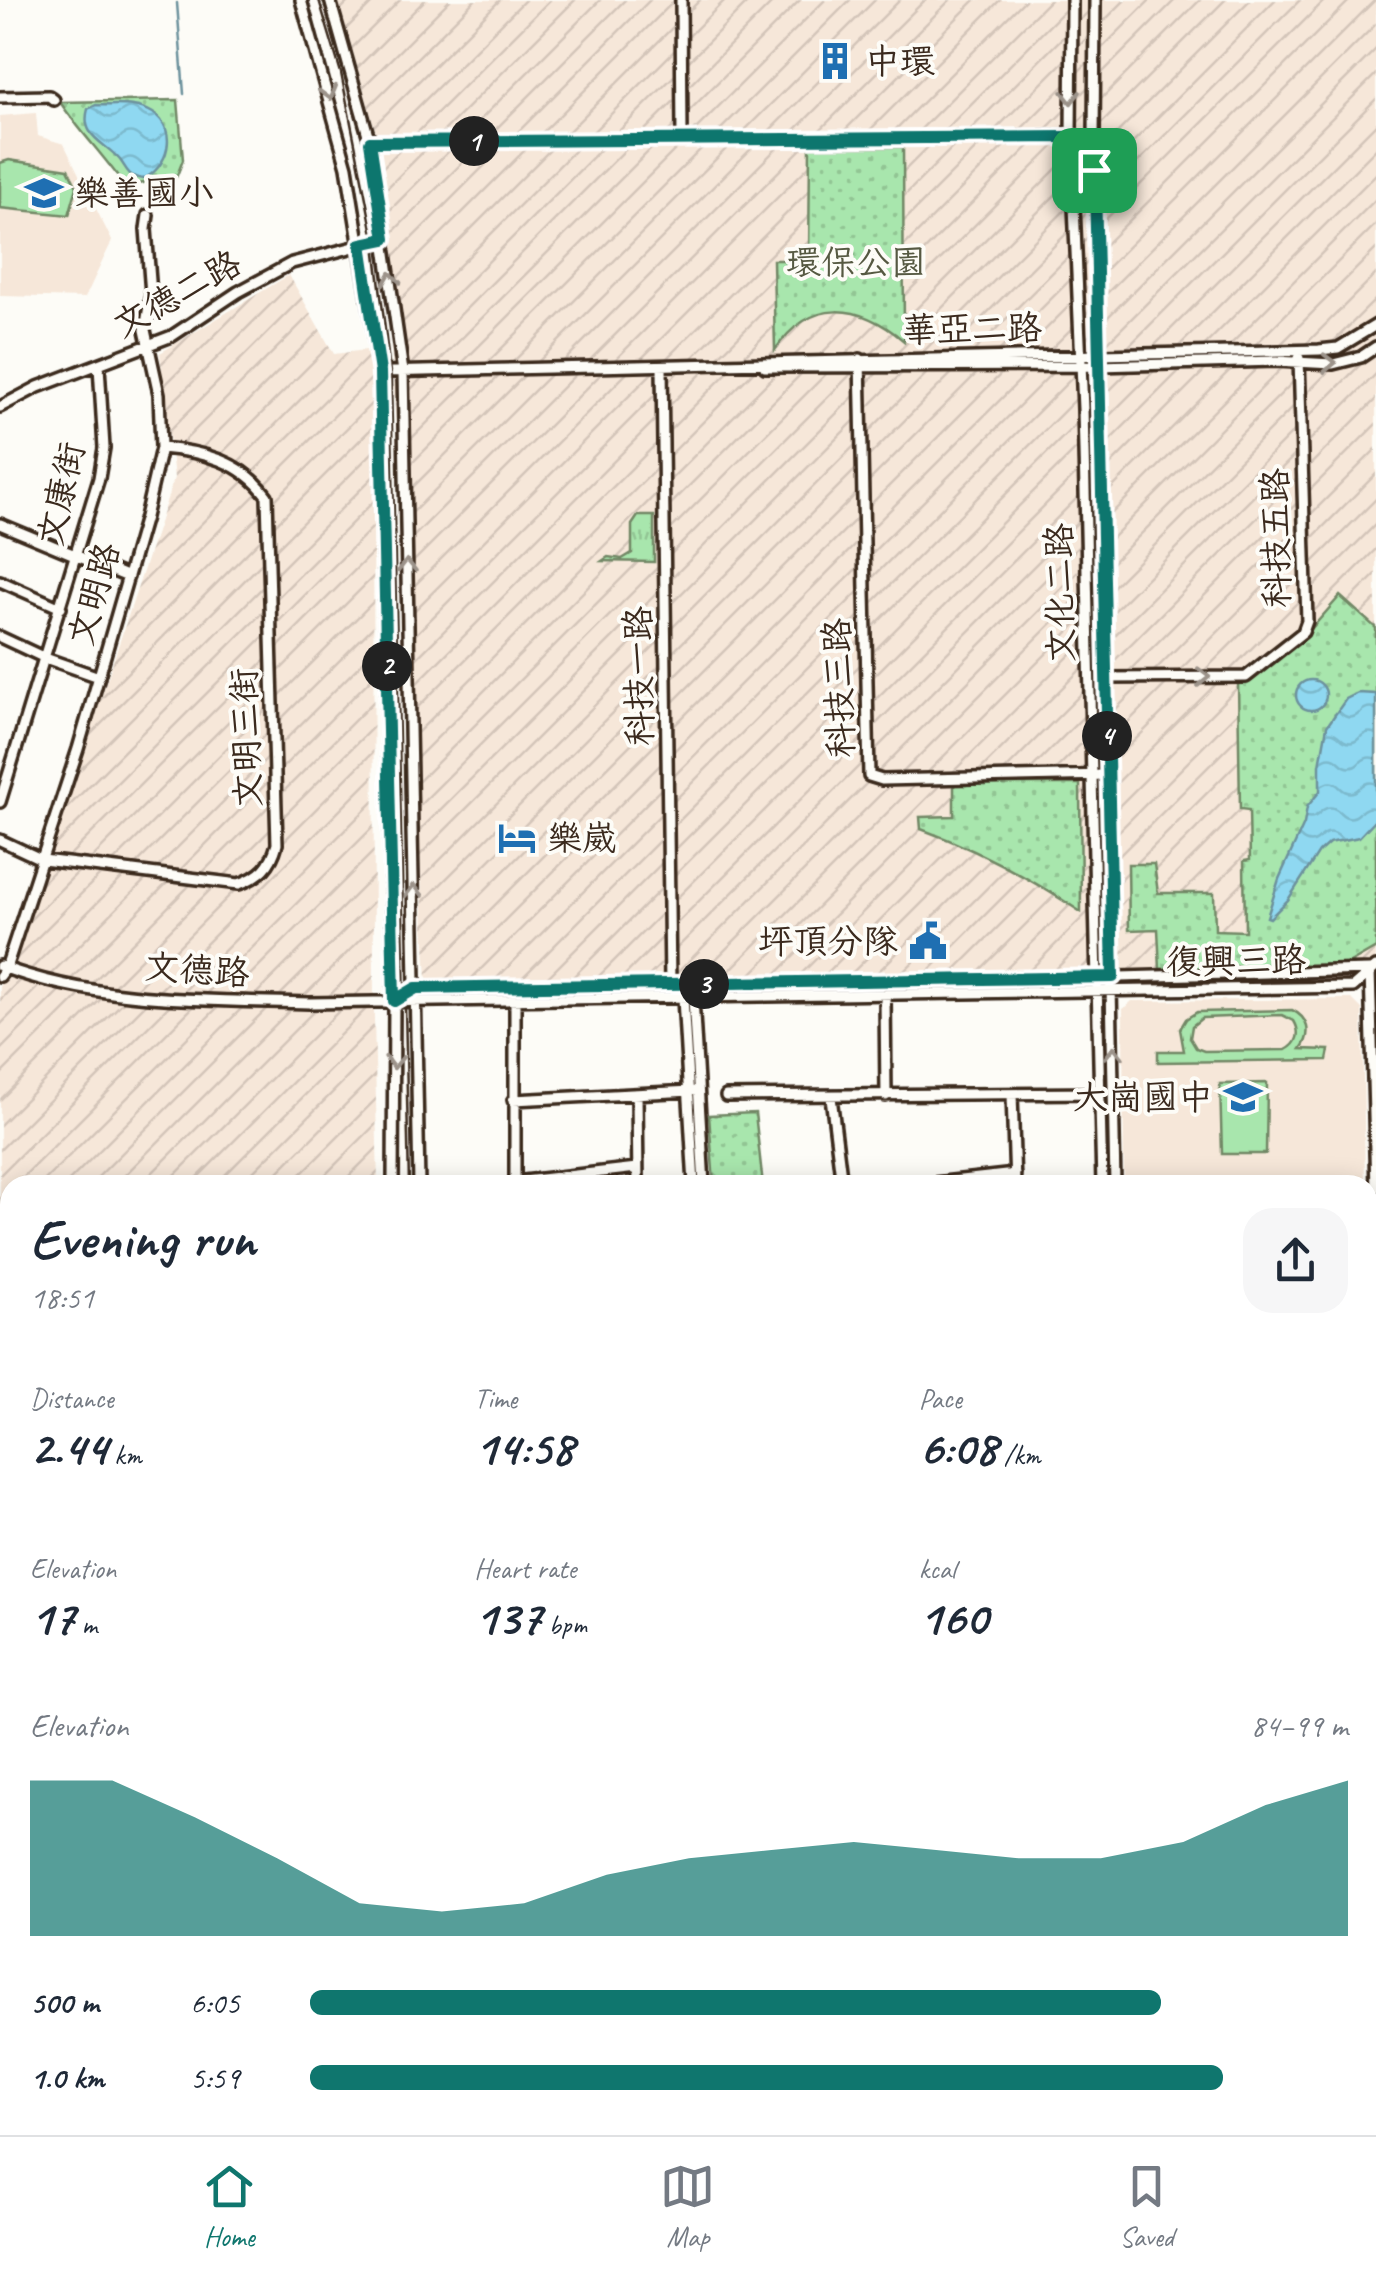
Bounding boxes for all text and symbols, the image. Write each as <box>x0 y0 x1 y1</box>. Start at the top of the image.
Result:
place label: 中環 <box>865 39 935 84</box>
building icon: 中環 <box>814 40 856 82</box>
one-way arrow <box>317 84 338 101</box>
one-way arrow <box>1060 90 1082 106</box>
pin: 1 <box>449 116 499 166</box>
text: 1 <box>468 123 480 158</box>
pin <box>1052 128 1137 213</box>
icon: arrive <box>1067 143 1122 198</box>
place label: 樂善國小 <box>74 171 214 216</box>
school or university icon: 樂善國小 <box>23 172 65 214</box>
street label: 文德二路 <box>105 240 249 348</box>
park label: 環保公園 <box>786 240 926 285</box>
one-way arrow <box>381 270 402 287</box>
street label: 華亞二路 <box>902 305 1042 353</box>
one-way arrow <box>1322 352 1338 373</box>
street label: 文康街 <box>27 438 95 550</box>
street label: 科技五路 <box>1252 468 1300 608</box>
street label: 文化二路 <box>1036 523 1084 663</box>
street label: 文明路 <box>58 537 130 651</box>
one-way arrow <box>396 557 418 572</box>
street label: 科技一路 <box>615 606 663 746</box>
street label: 科技三路 <box>814 617 864 759</box>
pin: 2 <box>362 641 412 691</box>
text: 2 <box>381 648 393 683</box>
one-way arrow <box>1196 666 1212 688</box>
street label: 文明三街 <box>221 667 271 809</box>
pin: 4 <box>1082 711 1132 761</box>
text: 4 <box>1101 718 1113 753</box>
place label: 樂崴 <box>547 816 617 861</box>
hotel icon: 樂崴 <box>496 817 538 859</box>
one-way arrow <box>403 882 425 898</box>
place label: 坪頂分隊 <box>758 919 898 964</box>
public building icon: 坪頂分隊 <box>907 920 949 962</box>
street label: 復興三路 <box>1166 937 1306 985</box>
street label: 文德路 <box>143 944 251 996</box>
pin: 3 <box>679 959 729 1009</box>
text: 3 <box>698 966 710 1001</box>
one-way arrow <box>1103 1044 1124 1060</box>
one-way arrow <box>383 1054 405 1070</box>
place label: 大崗國中 <box>1073 1075 1213 1120</box>
school or university icon: 大崗國中 <box>1222 1076 1264 1118</box>
text: Evening run <box>30 1204 255 1274</box>
button: share <box>1243 1208 1348 1313</box>
text: 18:51 <box>30 1277 94 1318</box>
text: Distance <box>30 1381 114 1416</box>
text: Time <box>474 1381 517 1416</box>
text: Pace <box>919 1381 962 1416</box>
text: 2.44 <box>30 1416 107 1479</box>
text: 14:58 <box>474 1416 573 1479</box>
text: 6:08 <box>919 1416 997 1479</box>
text: km <box>107 1437 142 1472</box>
text: /km <box>997 1437 1040 1472</box>
text: Elevation <box>30 1551 116 1586</box>
text: Heart rate <box>474 1551 576 1586</box>
text: kcal <box>919 1551 956 1586</box>
text: 17 <box>30 1586 75 1649</box>
text: 137 <box>474 1586 542 1649</box>
text: 160 <box>919 1586 987 1649</box>
text: m <box>75 1607 97 1642</box>
text: bpm <box>542 1607 587 1642</box>
text: Elevation <box>30 1705 128 1746</box>
text: 84–99 m <box>1250 1705 1348 1746</box>
text: 500 m <box>30 1982 99 2023</box>
text: 6:05 <box>190 1982 240 2023</box>
text: 1.0 km <box>30 2057 104 2098</box>
text: 5:59 <box>190 2057 240 2098</box>
tab: Home <box>202 2159 257 2254</box>
tab: Map <box>660 2159 715 2254</box>
tab: Saved <box>1119 2159 1174 2254</box>

